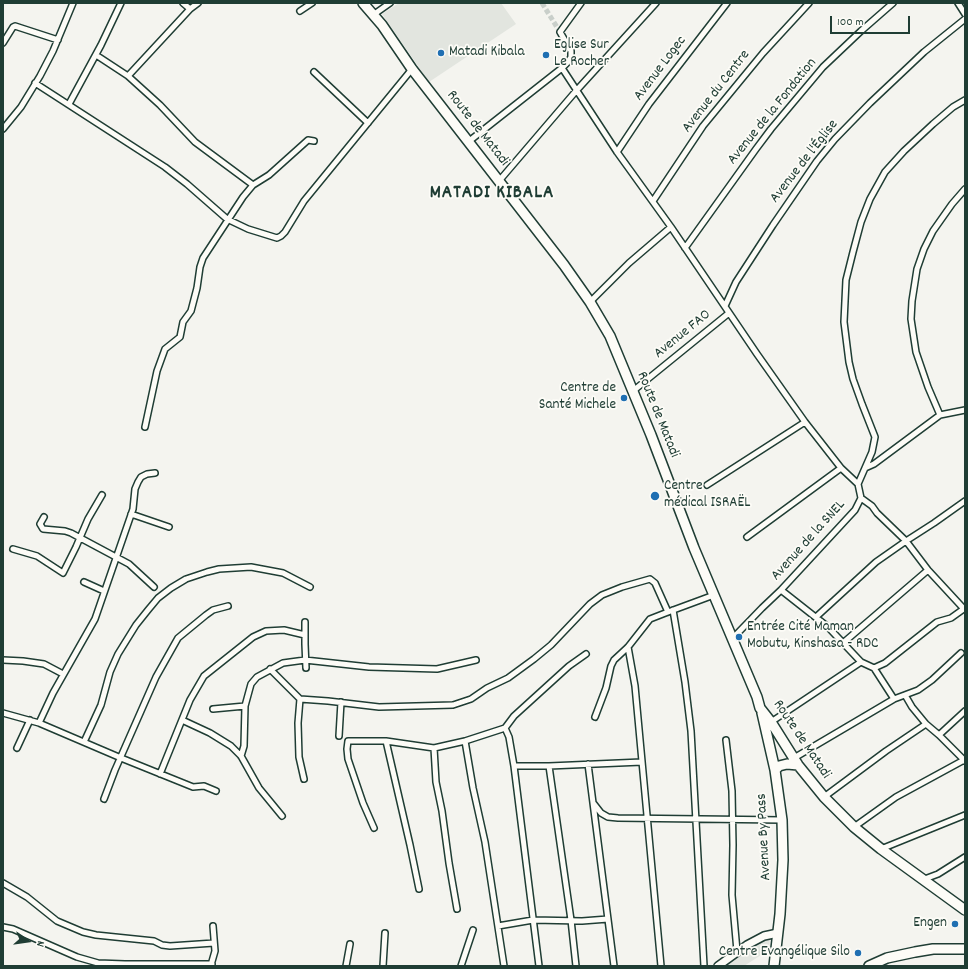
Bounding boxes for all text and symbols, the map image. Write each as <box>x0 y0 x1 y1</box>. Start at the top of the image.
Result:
scale bar <box>832 8 912 34</box>
text: 100 m <box>837 14 864 31</box>
street label: Avenue Logec <box>631 33 691 105</box>
place label: Eglise Sur Le Rocher <box>554 37 609 72</box>
place label: Matadi Kibala <box>449 44 524 62</box>
street label: Avenue du Centre <box>679 47 755 137</box>
marker: Matadi Kibala <box>436 48 446 58</box>
marker: Eglise Sur Le Rocher <box>541 50 551 60</box>
street label: Avenue de la Fondation <box>725 55 821 169</box>
street label: Route de Matadi <box>442 88 512 170</box>
street label: Avenue de l'Église <box>767 117 843 207</box>
district label: MATADI KIBALA <box>430 183 554 205</box>
street label: Avenue FAO <box>651 307 715 363</box>
street label: Route de Matadi <box>632 369 682 461</box>
place label: Centre de Santé Michele <box>539 380 616 415</box>
marker: Centre de Santé Michele <box>619 393 629 403</box>
place label: Centre médical ISRAËL <box>664 478 750 513</box>
marker: Centre médical ISRAËL <box>649 490 661 502</box>
street label: Avenue de la SNEL <box>768 497 850 585</box>
place label: Entrée Cité Maman Mobutu, Kinshasa - RDC <box>747 619 878 654</box>
marker: Entrée Cité Maman Mobutu, Kinshasa - RDC <box>734 632 744 642</box>
street label: Route de Matadi <box>768 697 834 783</box>
street label: Avenue By Pass <box>754 793 776 881</box>
place label: Engen <box>913 915 947 933</box>
marker: Engen <box>950 919 960 929</box>
north arrow <box>8 921 48 961</box>
text: N <box>31 939 48 948</box>
place label: Centre Evangélique Silo <box>719 944 850 962</box>
marker: Centre Evangélique Silo <box>853 948 863 958</box>

